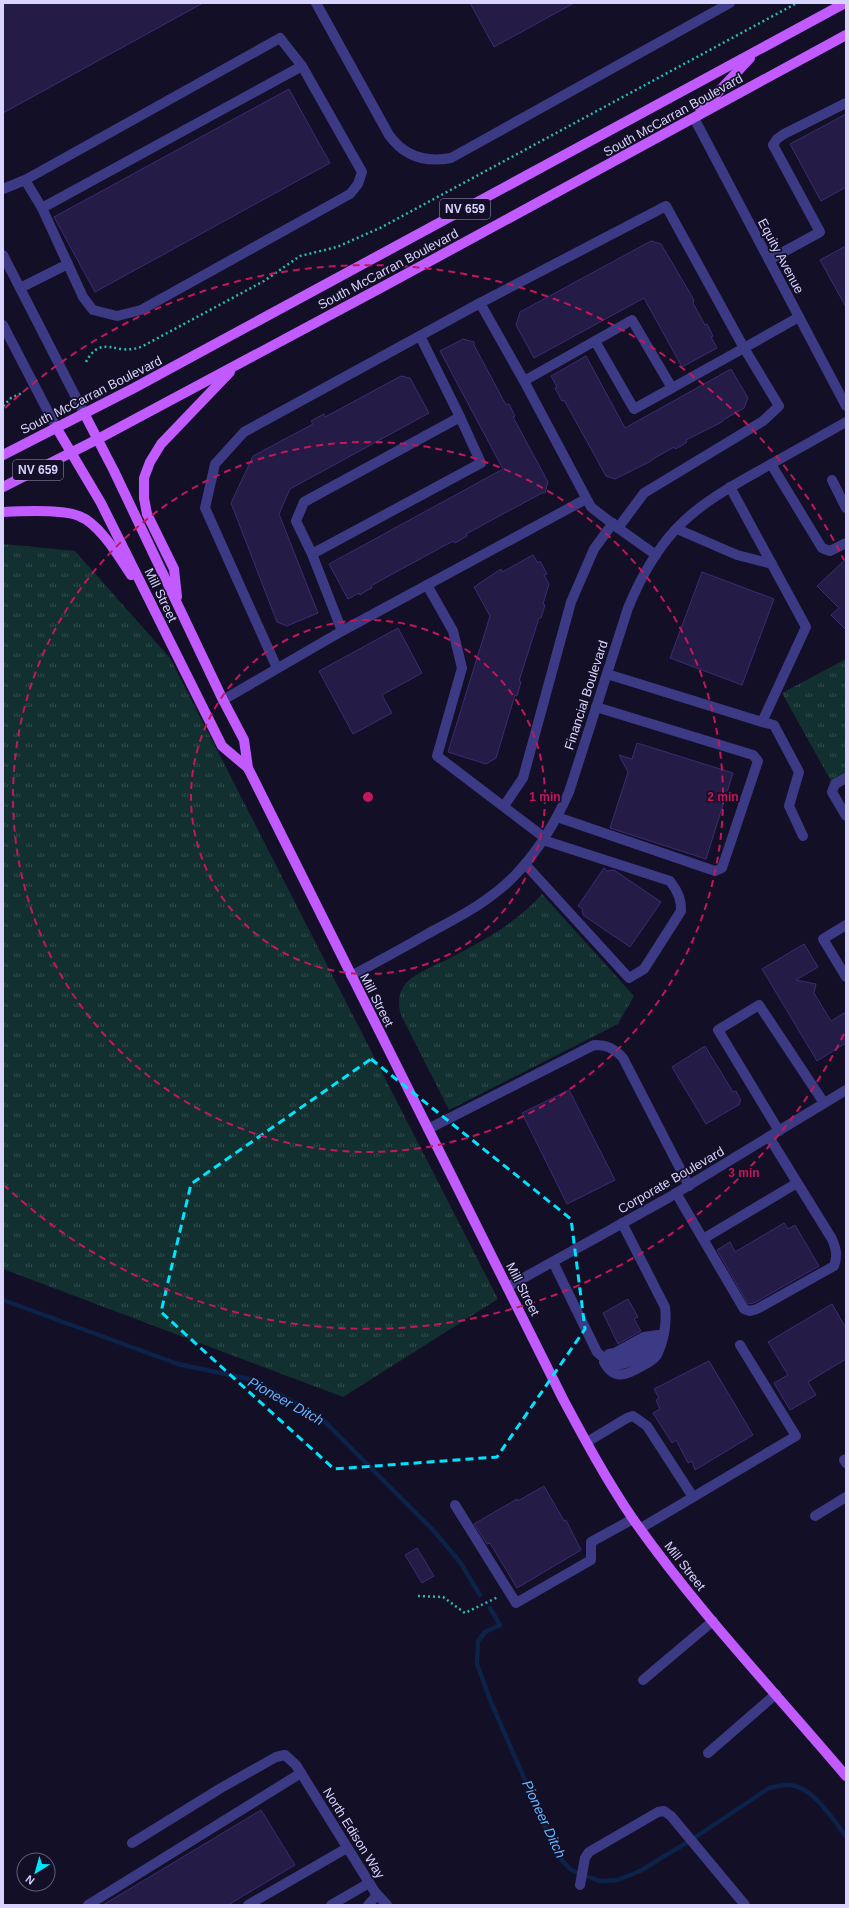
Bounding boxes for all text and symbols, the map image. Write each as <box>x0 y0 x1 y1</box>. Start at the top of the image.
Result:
street label: South McCarran Boulevard <box>601 70 745 160</box>
road number: NV 659 <box>440 199 490 219</box>
street label: Equity Avenue <box>755 216 807 296</box>
street label: South McCarran Boulevard <box>315 226 461 312</box>
street label: South McCarran Boulevard <box>18 353 164 437</box>
road number: NV 659 <box>13 460 63 480</box>
street label: Mill Street <box>142 566 181 625</box>
street label: Financial Boulevard <box>561 638 611 752</box>
centre of rings <box>361 790 375 804</box>
text: 1 min <box>529 790 561 804</box>
text: 2 min <box>707 790 739 804</box>
street label: Mill Street <box>357 971 397 1029</box>
street label: Corporate Boulevard <box>615 1144 727 1216</box>
text: 3 min <box>728 1166 760 1180</box>
street label: Mill Street <box>503 1260 543 1318</box>
water label: Pioneer Ditch <box>245 1374 327 1428</box>
street label: Mill Street <box>661 1539 709 1594</box>
water label: Pioneer Ditch <box>519 1778 569 1861</box>
street label: North Edison Way <box>320 1785 388 1882</box>
north arrow <box>16 1852 56 1892</box>
text: N <box>23 1873 37 1887</box>

